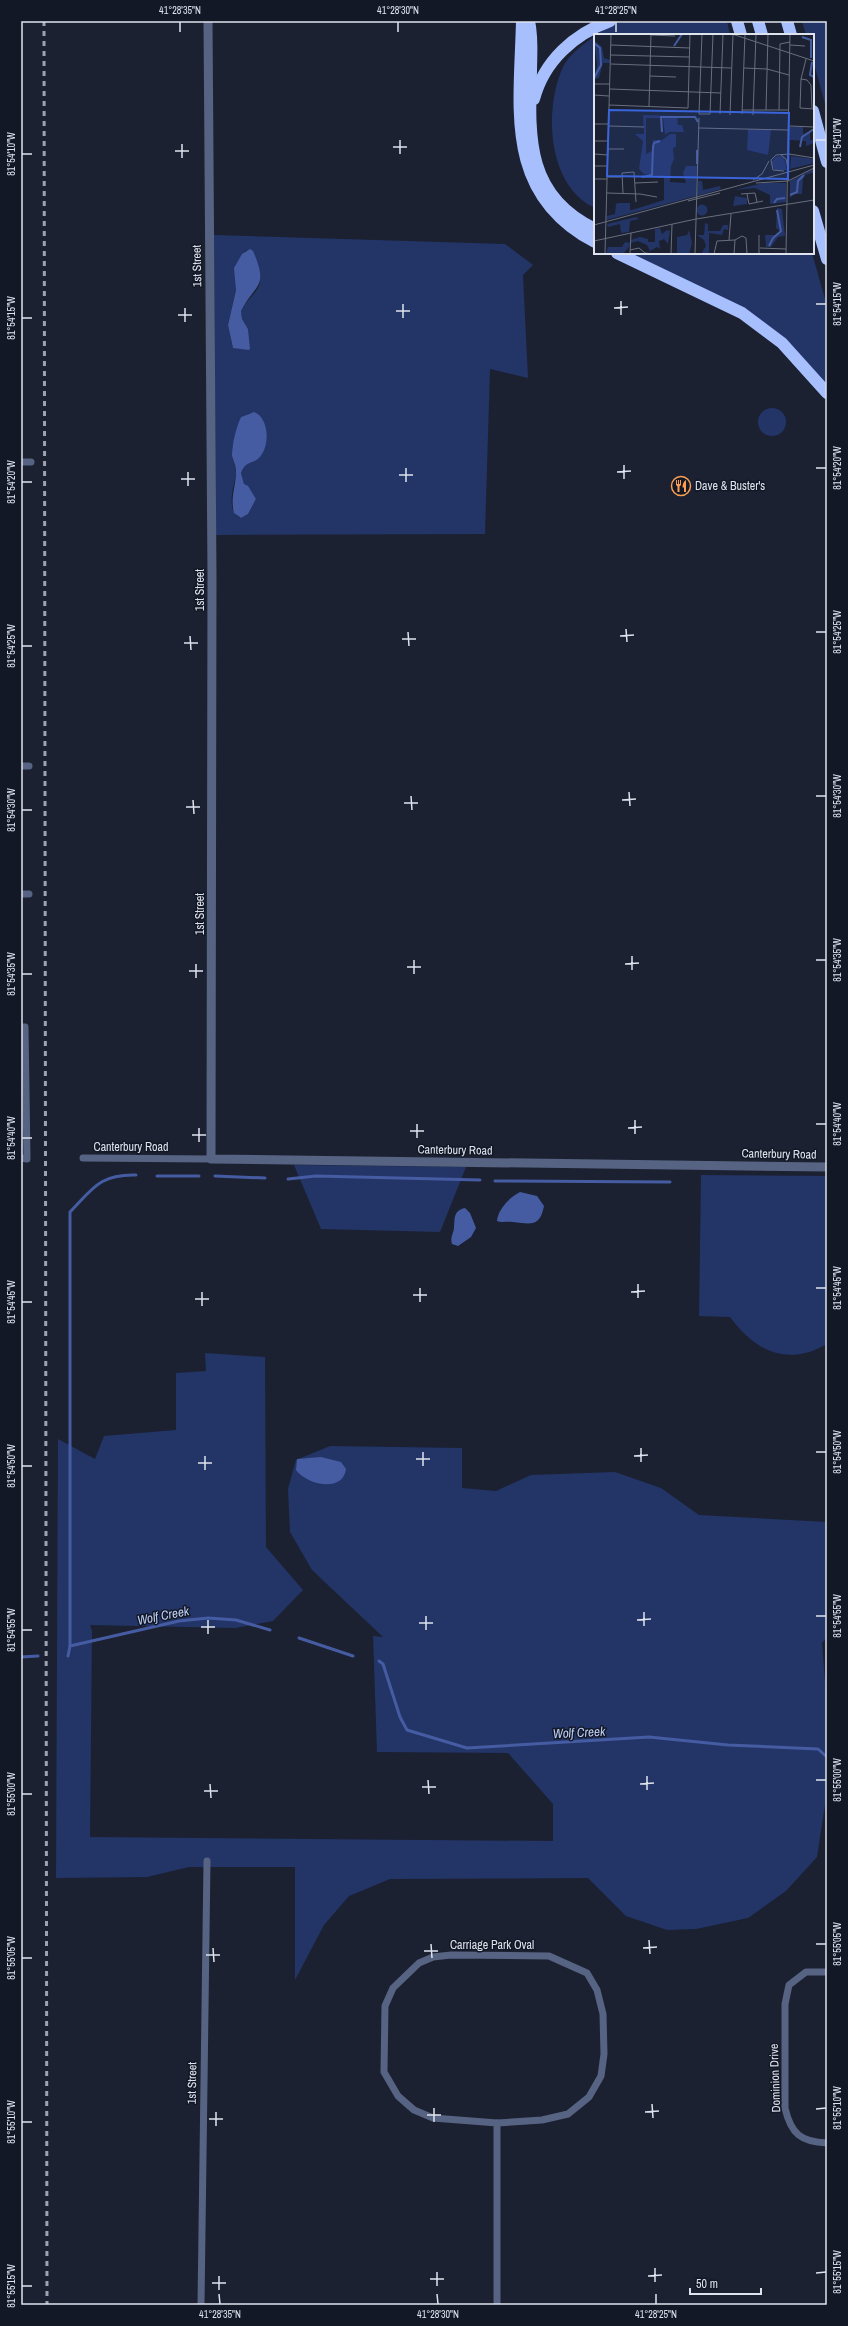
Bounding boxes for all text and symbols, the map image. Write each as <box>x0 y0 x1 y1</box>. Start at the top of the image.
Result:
text: 41°28'35"N <box>159 4 201 17</box>
text: 41°28'30"N <box>377 4 419 17</box>
text: 41°28'25"N <box>595 4 637 17</box>
inset map <box>594 34 814 254</box>
text: 81°54'10"W <box>831 118 844 162</box>
text: 81°54'10"W <box>5 132 18 176</box>
street label: 1st Street <box>189 245 205 287</box>
text: 81°54'15"W <box>831 282 844 326</box>
text: 81°54'15"W <box>5 296 18 340</box>
text: 81°54'20"W <box>831 446 844 490</box>
text: 81°54'20"W <box>5 460 18 504</box>
restaurant icon: Dave & Buster's <box>670 475 692 497</box>
place label: Dave & Buster's <box>695 478 765 494</box>
street label: 1st Street <box>192 569 208 611</box>
text: 81°54'25"W <box>831 610 844 654</box>
text: 81°54'25"W <box>5 624 18 668</box>
text: 81°54'30"W <box>831 774 844 818</box>
text: 81°54'30"W <box>5 788 18 832</box>
street label: 1st Street <box>192 893 208 935</box>
text: 81°54'35"W <box>831 938 844 982</box>
text: 81°54'35"W <box>5 952 18 996</box>
text: 81°54'40"W <box>831 1102 844 1146</box>
text: 81°54'40"W <box>5 1116 18 1160</box>
street label: Canterbury Road <box>94 1139 168 1155</box>
street label: Canterbury Road <box>417 1141 493 1159</box>
street label: Canterbury Road <box>741 1145 817 1163</box>
text: 81°54'45"W <box>831 1266 844 1310</box>
text: 81°54'45"W <box>5 1280 18 1324</box>
text: 81°54'50"W <box>831 1430 844 1474</box>
text: 81°54'50"W <box>5 1444 18 1488</box>
text: 81°54'55"W <box>831 1594 844 1638</box>
water label: Wolf Creek <box>136 1602 191 1629</box>
text: 81°54'55"W <box>5 1608 18 1652</box>
water label: Wolf Creek <box>552 1723 606 1742</box>
text: 81°55'00"W <box>831 1758 844 1802</box>
text: 81°55'00"W <box>5 1772 18 1816</box>
text: 81°55'05"W <box>831 1922 844 1966</box>
text: 81°55'05"W <box>5 1936 18 1980</box>
street label: Carriage Park Oval <box>450 1937 534 1953</box>
street label: Dominion Drive <box>766 2043 784 2113</box>
street label: 1st Street <box>184 2062 200 2104</box>
text: 81°55'10"W <box>831 2086 844 2130</box>
text: 81°55'10"W <box>5 2100 18 2144</box>
text: 81°55'15"W <box>831 2250 844 2294</box>
text: 81°55'15"W <box>5 2264 18 2308</box>
scale bar <box>690 2270 761 2296</box>
text: 50 m <box>696 2276 718 2292</box>
text: 41°28'35"N <box>199 2308 241 2321</box>
text: 41°28'30"N <box>417 2308 459 2321</box>
text: 41°28'25"N <box>635 2308 677 2321</box>

